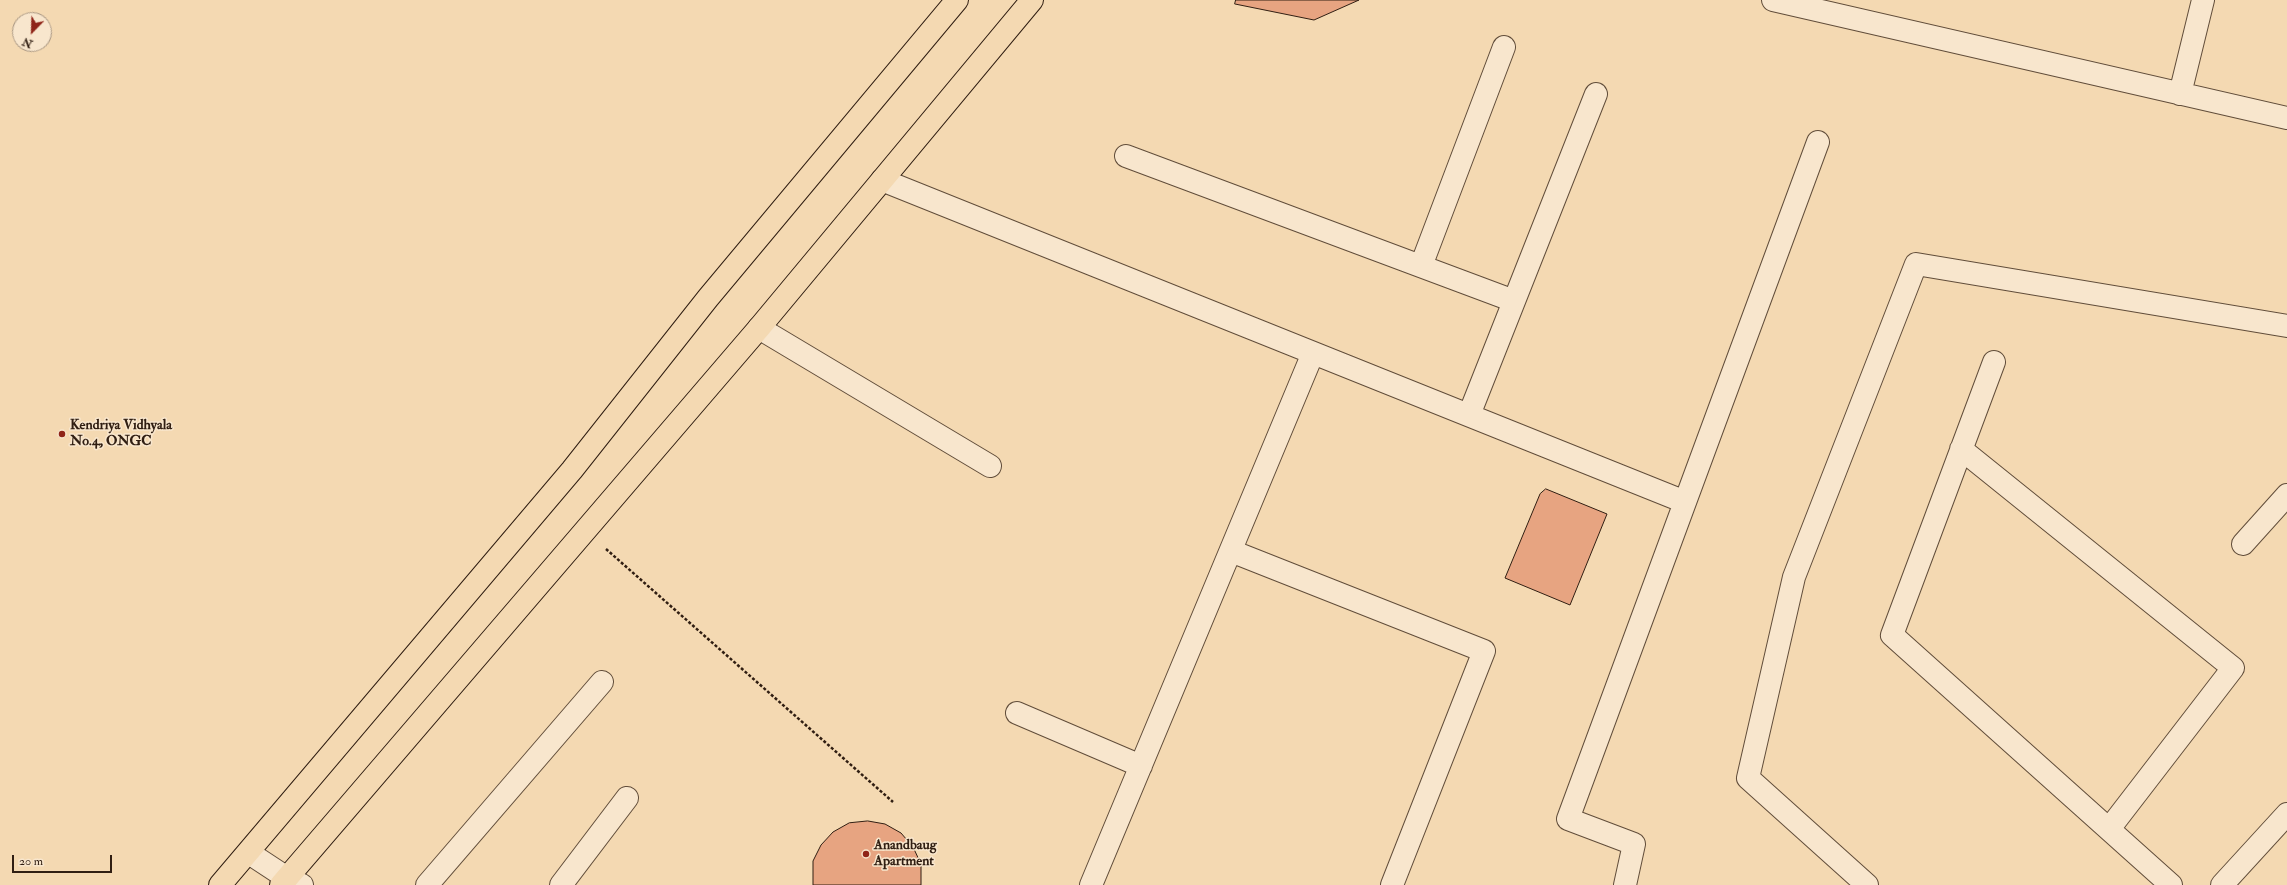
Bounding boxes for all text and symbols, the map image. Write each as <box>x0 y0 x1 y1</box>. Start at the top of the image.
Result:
north arrow <box>12 12 52 52</box>
text: N <box>20 35 35 50</box>
place label: Kendriya Vidhyala No.4, ONGC <box>70 418 172 450</box>
marker: Kendriya Vidhyala No.4, ONGC <box>57 429 67 439</box>
place label: Anandbaug Apartment <box>874 838 937 870</box>
scale bar <box>14 847 114 873</box>
marker: Anandbaug Apartment <box>861 849 871 859</box>
text: 20 m <box>19 854 43 869</box>

